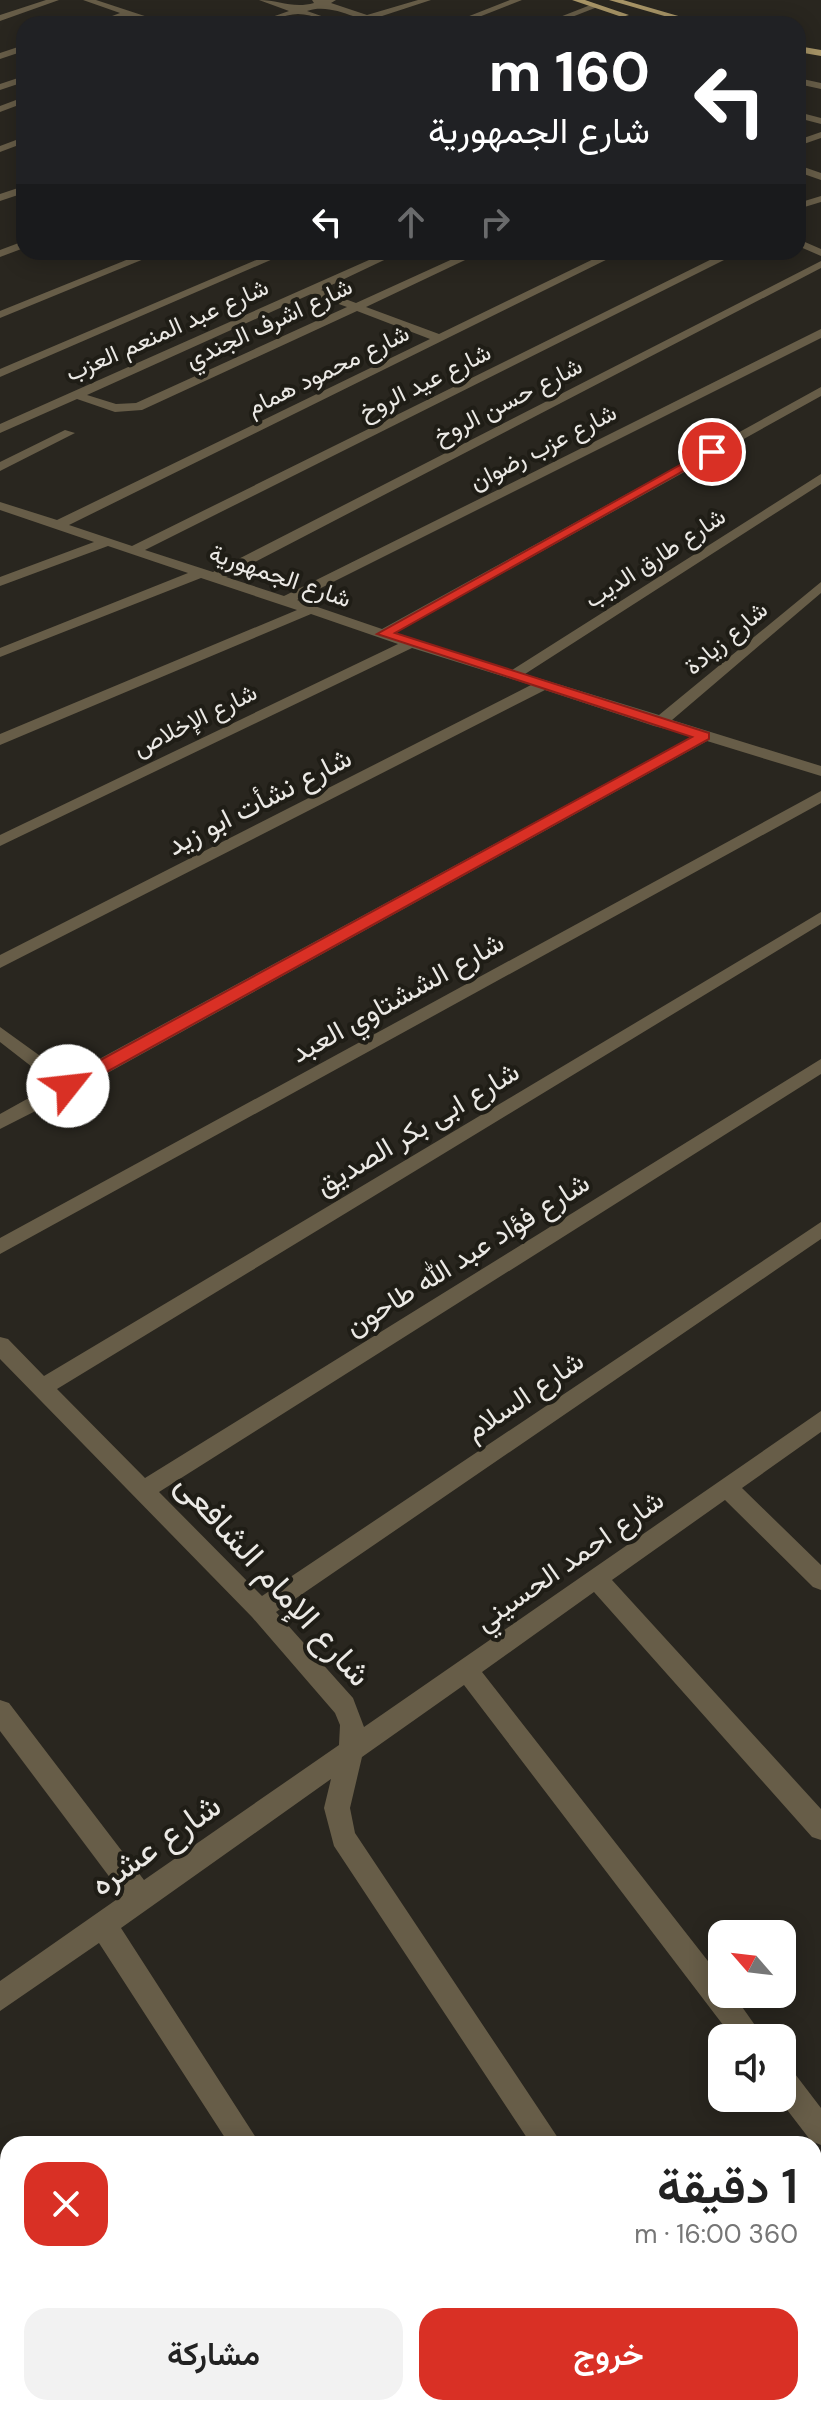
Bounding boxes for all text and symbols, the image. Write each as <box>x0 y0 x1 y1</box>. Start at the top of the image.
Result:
text: 160 m <box>489 35 650 108</box>
icon: left <box>678 48 782 152</box>
text: شارع الجمهورية <box>428 107 650 154</box>
icon: left <box>305 200 349 244</box>
icon: ahead <box>389 200 433 244</box>
icon: right <box>473 200 517 244</box>
street label: شارع اشرف الجندي <box>180 270 359 378</box>
street label: شارع عبد المنعم العزب <box>61 271 273 389</box>
street label: شارع محمود همام <box>241 317 415 423</box>
street label: شارع عيد الروخ <box>354 336 496 428</box>
street label: شارع حسن الروخ <box>428 350 588 452</box>
street label: شارع عزب رضوان <box>464 396 622 498</box>
pin <box>678 418 746 486</box>
icon: arrive <box>690 430 734 474</box>
street label: شارع طارق الديب <box>578 500 732 616</box>
street label: شارع الجمهورية <box>205 537 355 615</box>
street label: شارع زيادة <box>678 594 774 682</box>
street label: شارع الإخلاص <box>128 676 262 764</box>
street label: شارع نشأت ابو زيد <box>161 739 358 864</box>
street label: شارع الششتاوي العبد <box>284 923 512 1075</box>
position arrow <box>26 1044 110 1128</box>
street label: شارع ابى بكر الصديق <box>309 1053 526 1204</box>
street label: شارع فؤاد عبد الله طاحون <box>338 1164 596 1345</box>
street label: شارع السلام <box>458 1342 591 1449</box>
street label: شارع الإمام الشافعى <box>165 1463 382 1696</box>
street label: شارع احمد الحسيني <box>468 1481 673 1643</box>
street label: شارع عشره <box>81 1783 230 1906</box>
north arrow <box>708 1920 796 2008</box>
map controls <box>708 1920 796 2112</box>
button: sound <box>708 2024 796 2112</box>
text: 1 دقيقة <box>657 2155 798 2218</box>
button: close <box>24 2162 108 2246</box>
text: 360 m · 16:00 <box>634 2217 798 2251</box>
button: مشاركة <box>24 2308 403 2400</box>
button: خروج <box>419 2308 798 2400</box>

